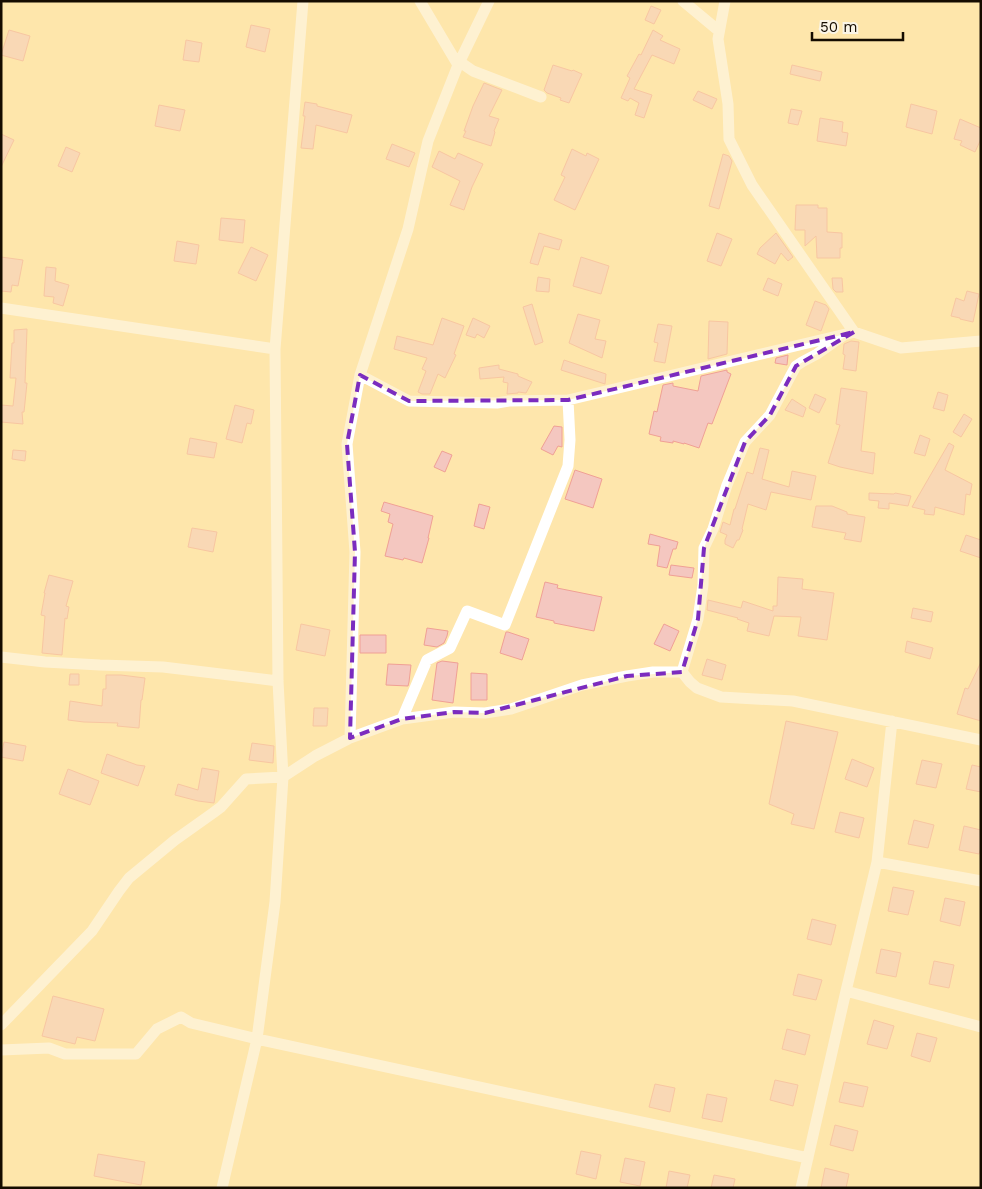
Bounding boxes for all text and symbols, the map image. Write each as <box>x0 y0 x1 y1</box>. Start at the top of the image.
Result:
scale bar <box>812 10 903 42</box>
text: 50 m <box>820 18 857 36</box>

